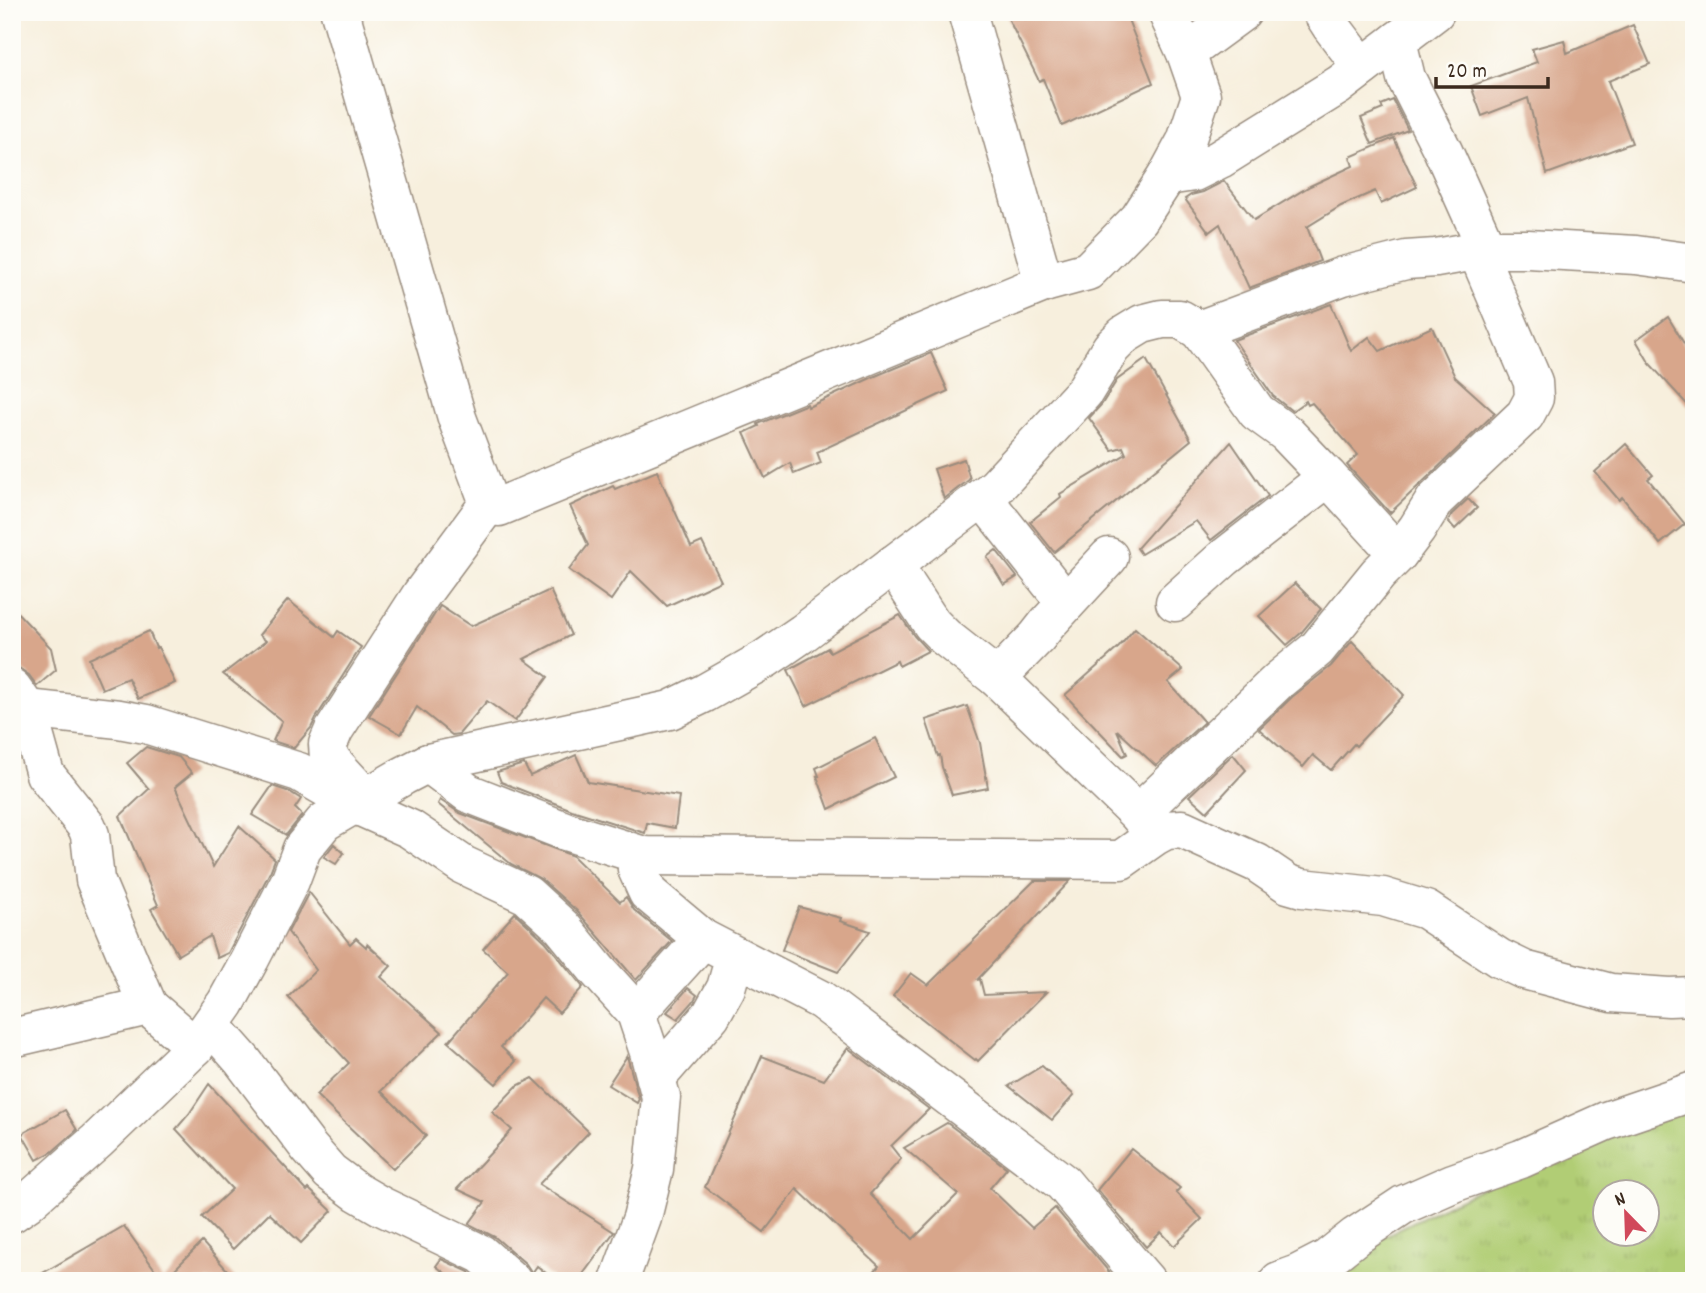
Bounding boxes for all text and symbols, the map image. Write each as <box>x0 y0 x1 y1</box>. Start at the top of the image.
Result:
scale bar <box>1436 46 1548 90</box>
text: 20 m <box>1447 58 1487 88</box>
north arrow <box>1590 1178 1660 1248</box>
text: N <box>1611 1186 1630 1215</box>

